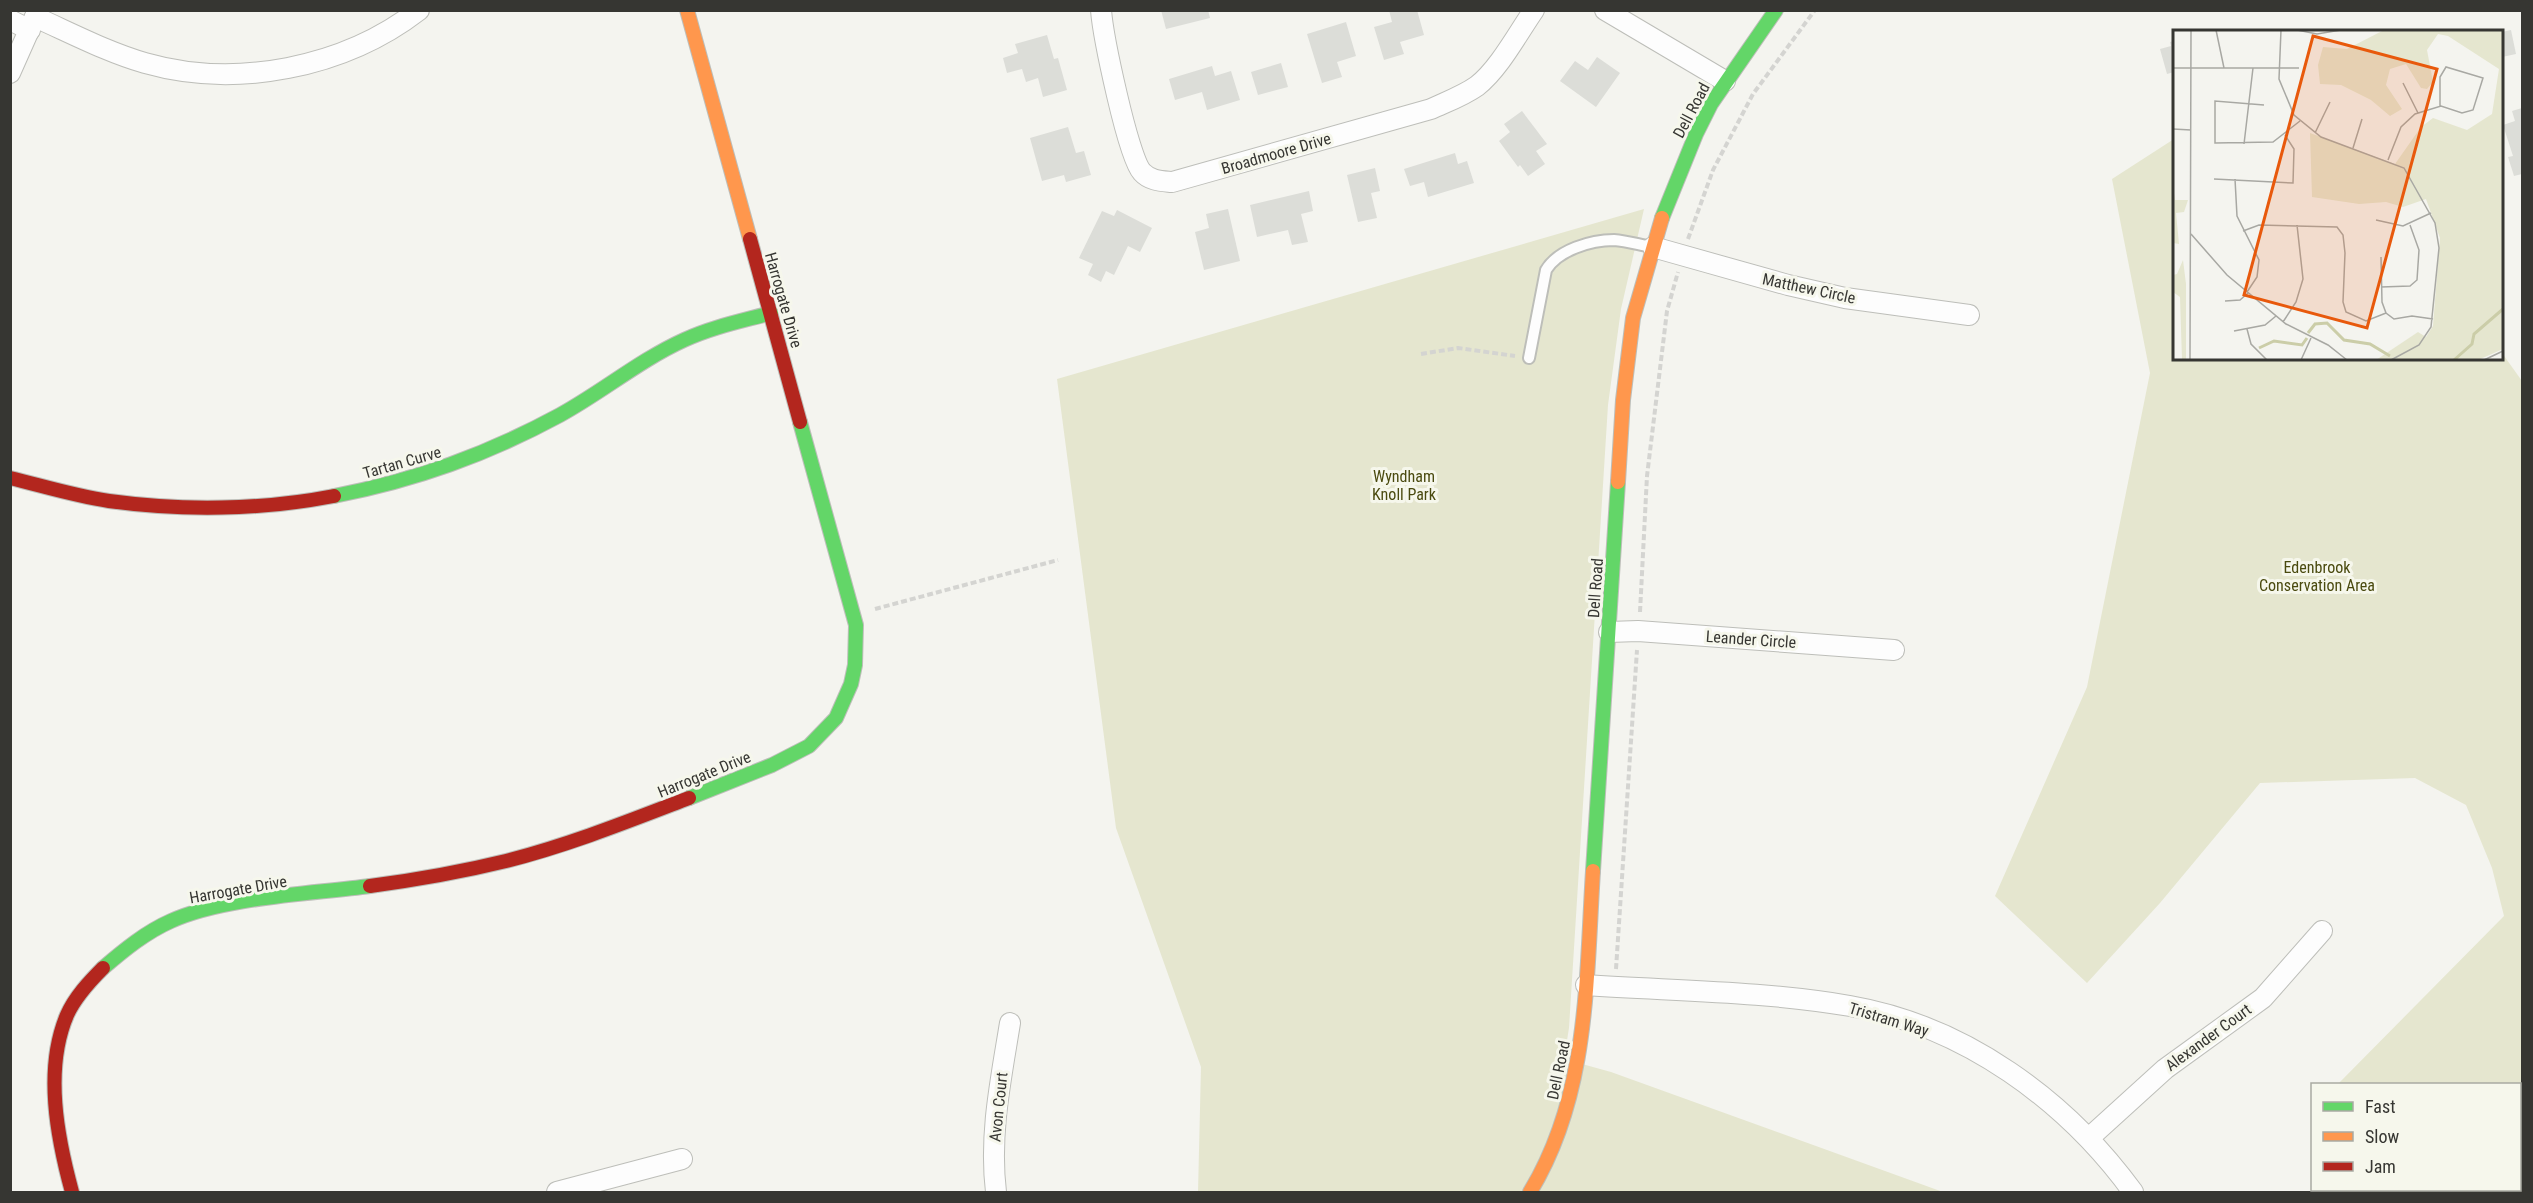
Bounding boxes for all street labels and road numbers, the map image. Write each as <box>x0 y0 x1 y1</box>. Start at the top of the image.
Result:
street label: Dell Road <box>1669 79 1714 141</box>
street label: Broadmoore Drive <box>1219 129 1333 178</box>
street label: Harrogate Drive <box>761 250 806 350</box>
street label: Matthew Circle <box>1761 269 1857 308</box>
street label: Tartan Curve <box>361 442 443 483</box>
street label: Dell Road <box>1584 558 1607 619</box>
street label: Leander Circle <box>1705 627 1797 652</box>
street label: Harrogate Drive <box>655 747 753 802</box>
street label: Harrogate Drive <box>188 872 288 907</box>
street label: Tristram Way <box>1847 998 1931 1041</box>
street label: Alexander Court <box>2162 1000 2255 1075</box>
street label: Dell Road <box>1543 1039 1574 1101</box>
street label: Avon Court <box>985 1071 1012 1143</box>

